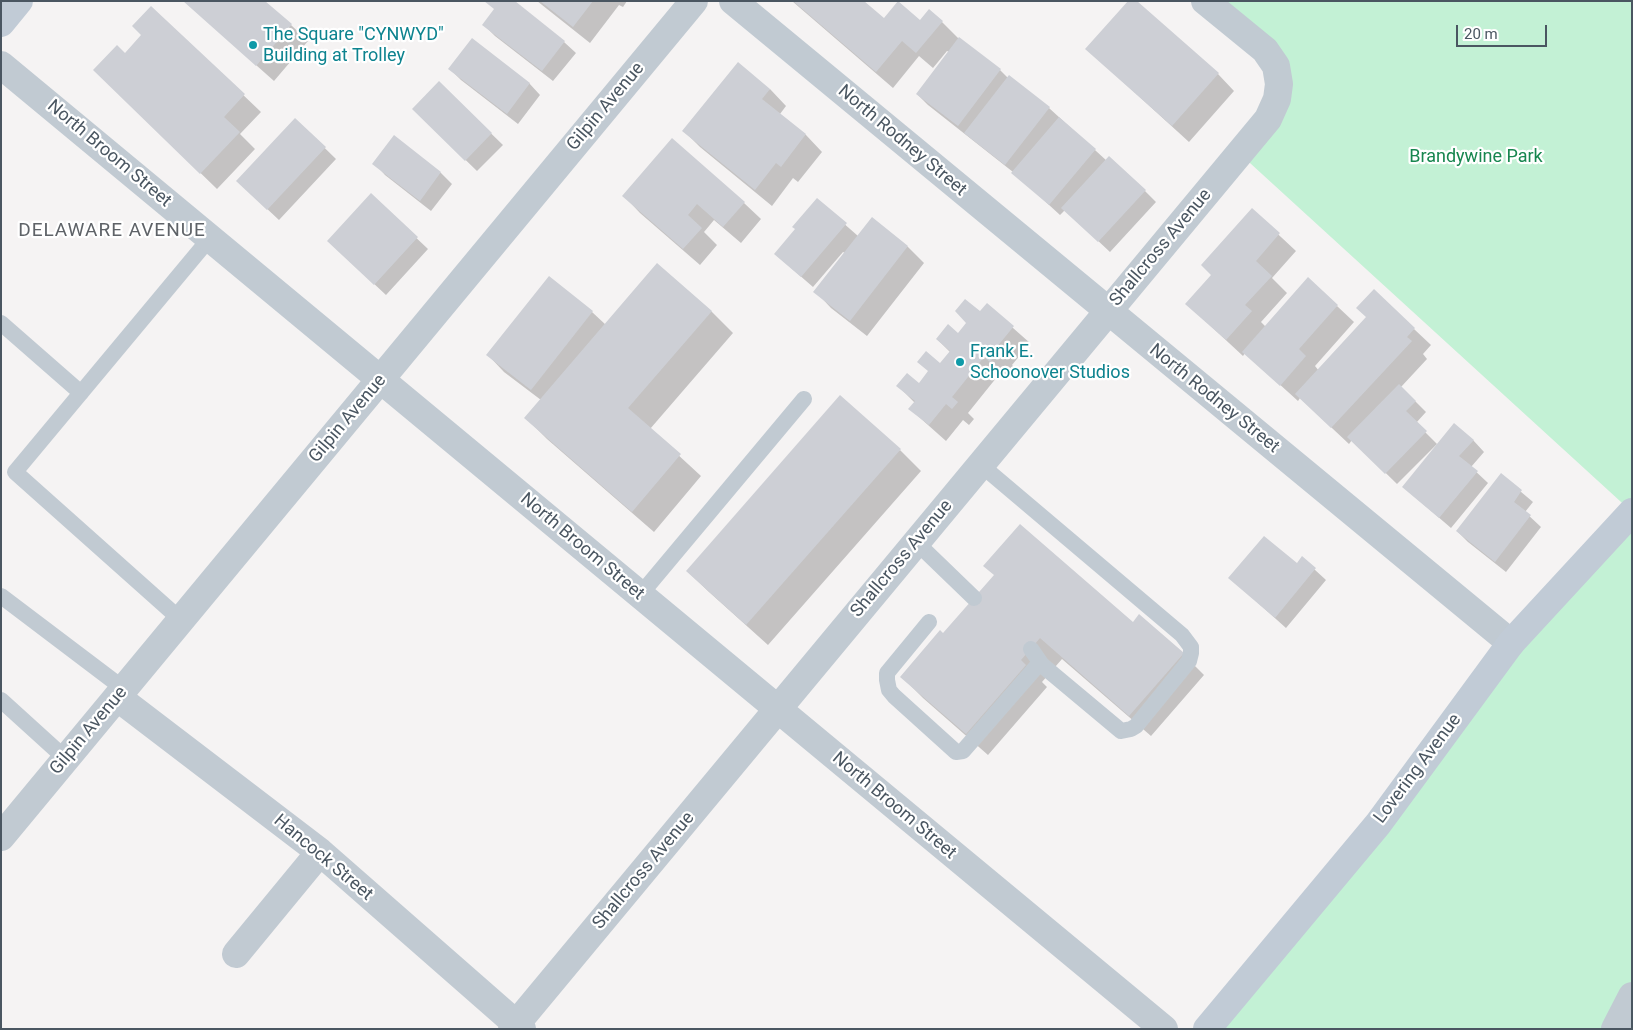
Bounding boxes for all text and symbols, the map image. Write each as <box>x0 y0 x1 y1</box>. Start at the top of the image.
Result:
scale bar <box>1458 15 1549 47</box>
place label: The Square "CYNWYD" Building at Trolley <box>263 24 444 66</box>
text: 20 m <box>1464 25 1498 43</box>
marker: The Square "CYNWYD" Building at Trolley <box>247 39 259 51</box>
street label: Gilpin Avenue <box>563 58 649 156</box>
street label: North Rodney Street <box>833 81 971 201</box>
street label: North Broom Street <box>43 96 175 212</box>
park label: Brandywine Park <box>1409 146 1543 168</box>
street label: Shallcross Avenue <box>1106 185 1216 311</box>
district label: DELAWARE AVENUE <box>16 220 208 242</box>
street label: North Rodney Street <box>1145 340 1283 458</box>
place label: Frank E. Schoonover Studios <box>970 341 1130 384</box>
marker: Frank E. Schoonover Studios <box>954 356 966 368</box>
street label: Gilpin Avenue <box>305 370 391 468</box>
street label: North Broom Street <box>516 489 648 605</box>
street label: Shallcross Avenue <box>847 496 957 622</box>
street label: Gilpin Avenue <box>46 682 132 780</box>
street label: Lovering Avenue <box>1370 710 1466 828</box>
street label: North Broom Street <box>828 748 960 864</box>
street label: Shallcross Avenue <box>589 808 699 934</box>
street label: Hancock Street <box>269 810 377 906</box>

